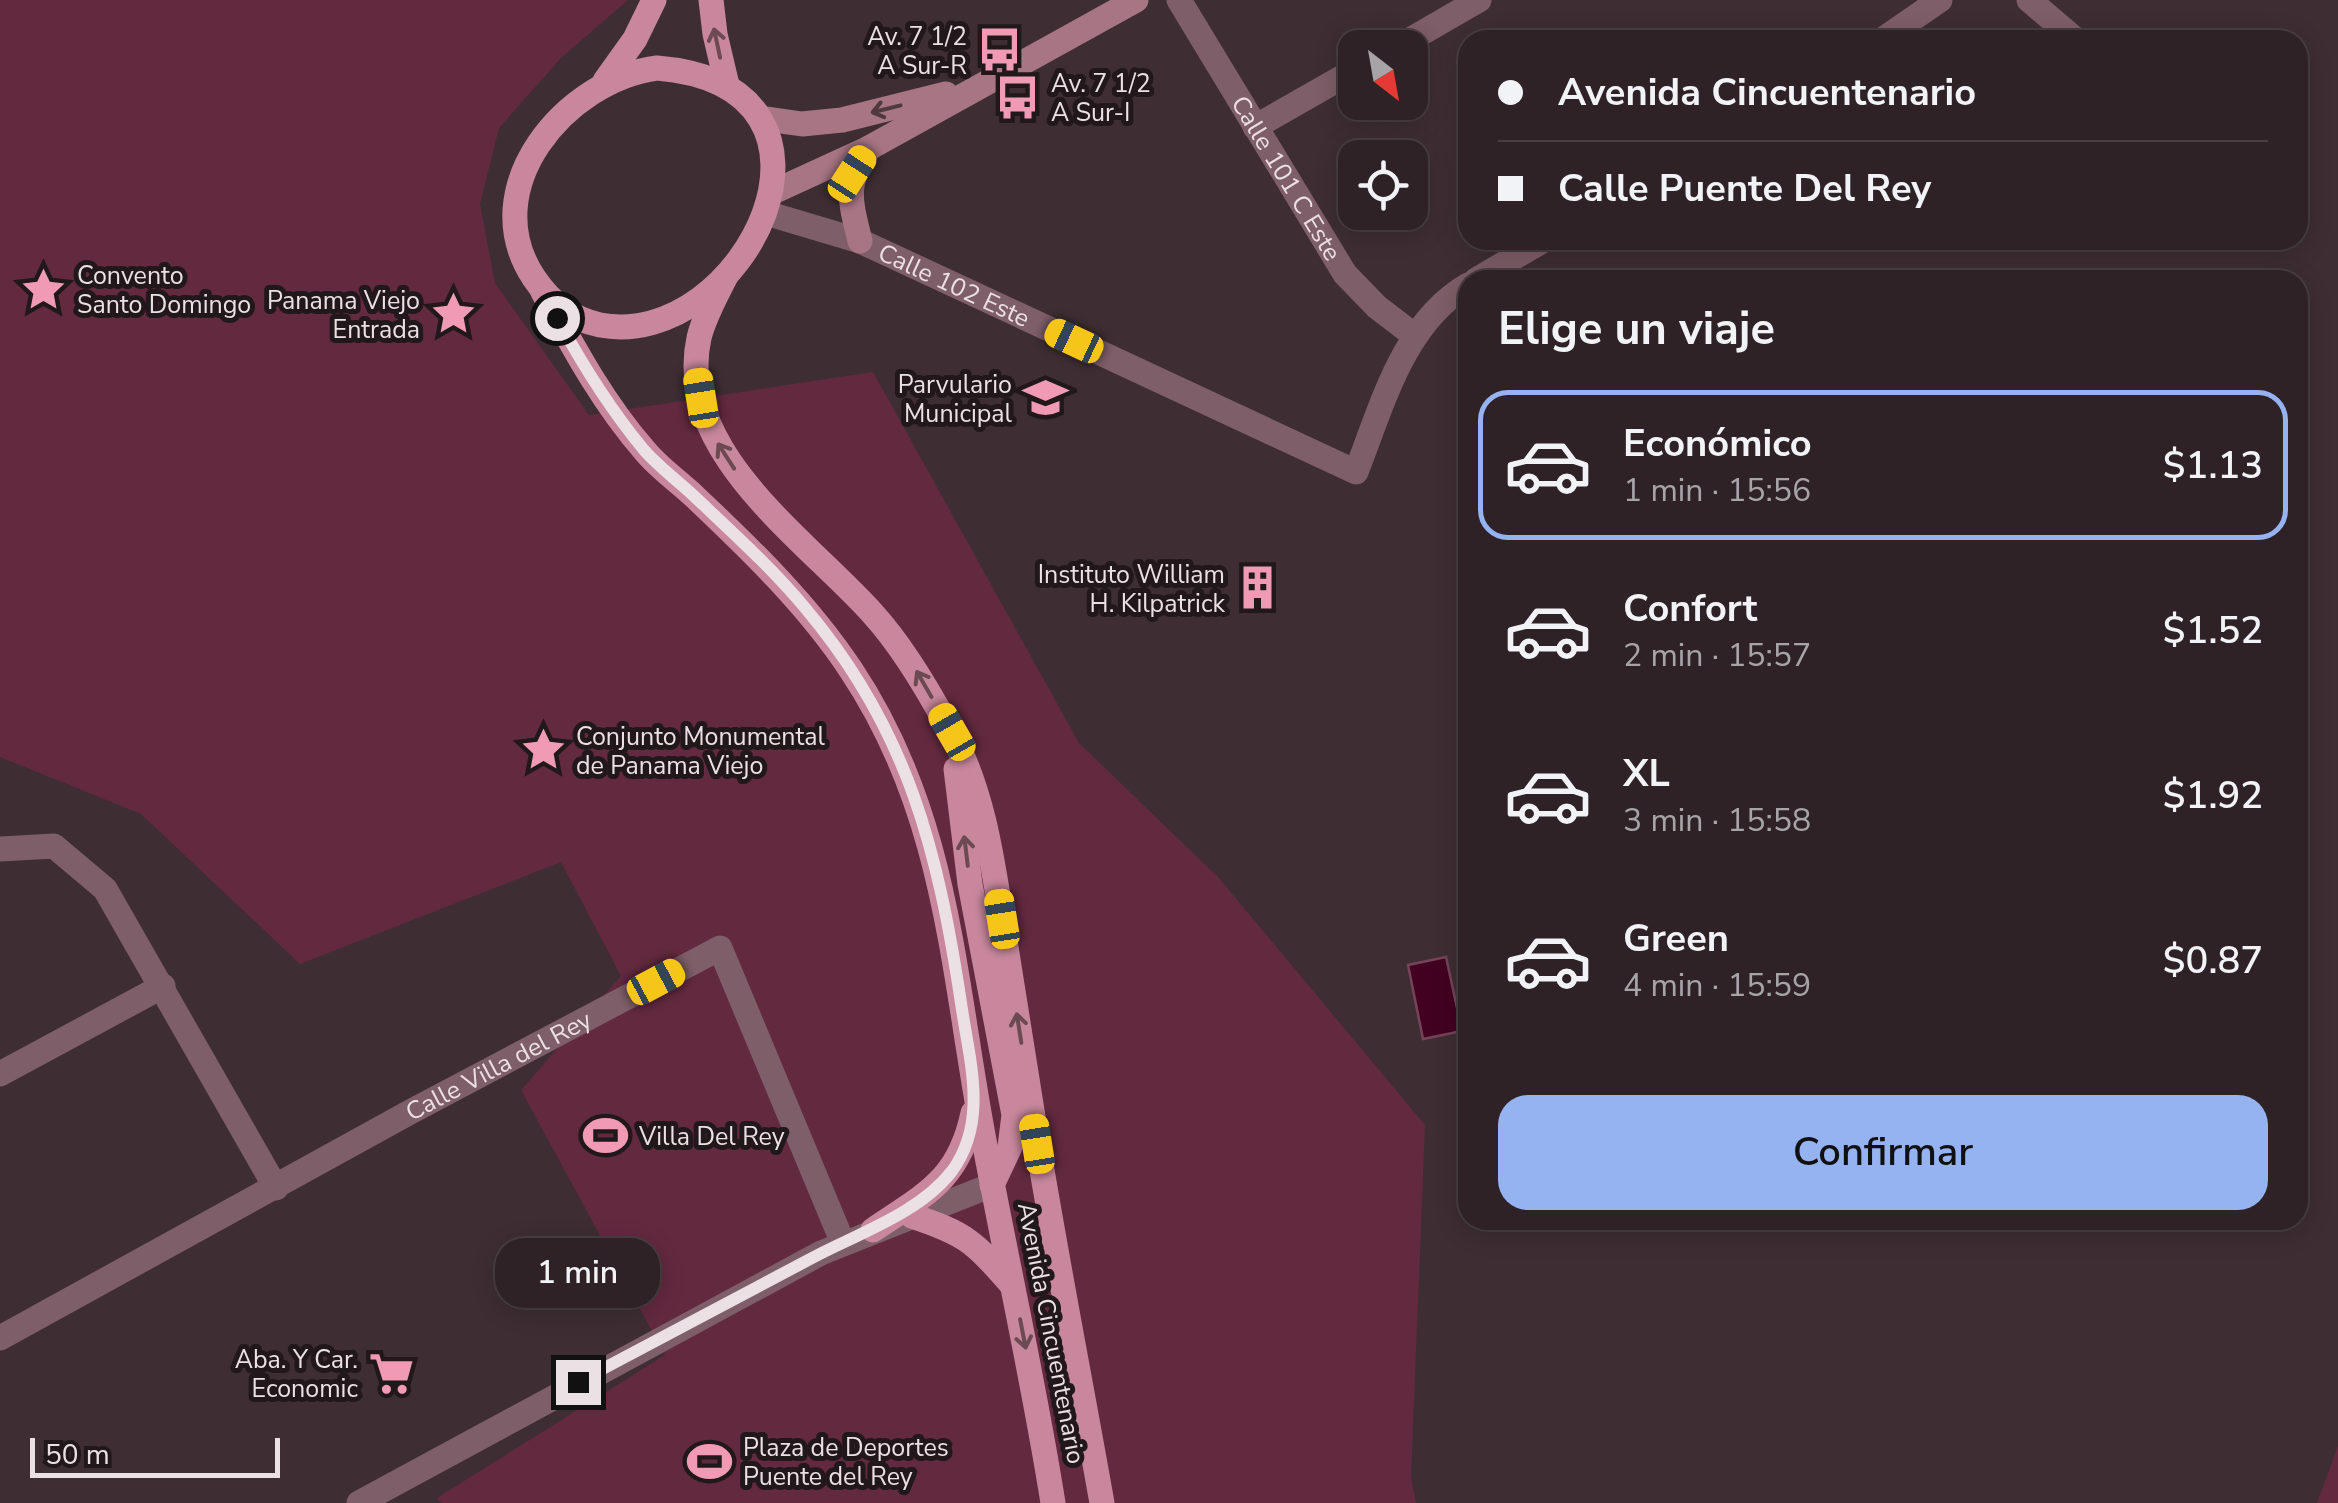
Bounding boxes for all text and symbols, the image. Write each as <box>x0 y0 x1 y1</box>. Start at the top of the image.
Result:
place label: Av. 7 1/2 A Sur-R <box>867 20 967 83</box>
bus stop icon: Av. 7 1/2 A Sur-R <box>976 26 1024 74</box>
one-way arrow <box>707 28 726 60</box>
north arrow <box>1338 30 1428 120</box>
map controls <box>1338 30 1428 230</box>
place label: Av. 7 1/2 A Sur-I <box>1051 67 1151 130</box>
text: Avenida Cincuentenario <box>1558 67 1976 118</box>
bus stop icon: Av. 7 1/2 A Sur-I <box>994 73 1042 121</box>
street label: Calle 101 C Este <box>1223 90 1349 267</box>
one-way arrow <box>871 101 903 119</box>
button: locate <box>1338 140 1428 230</box>
car <box>823 141 881 207</box>
text: Calle Puente Del Rey <box>1558 163 1931 214</box>
street label: Calle 102 Este <box>872 236 1035 336</box>
place label: Convento Santo Domingo <box>77 259 251 322</box>
place icon: Convento Santo Domingo <box>20 265 68 313</box>
place label: Panama Viejo Entrada <box>267 284 420 347</box>
place icon: Panama Viejo Entrada <box>429 290 477 338</box>
route start <box>535 296 580 341</box>
text: Elige un viaje <box>1498 299 1775 360</box>
car <box>1040 315 1108 367</box>
car <box>681 366 721 430</box>
place label: Parvulario Municipal <box>898 368 1013 431</box>
school or university icon: Parvulario Municipal <box>1021 374 1069 422</box>
text: Económico <box>1623 418 1812 469</box>
icon: car <box>1503 420 1593 510</box>
text: $1.13 <box>2163 440 2263 491</box>
one-way arrow <box>716 443 737 471</box>
text: 1 min · 15:56 <box>1623 469 1811 512</box>
place label: Instituto William H. Kilpatrick <box>1038 558 1225 621</box>
building icon: Instituto William H. Kilpatrick <box>1234 564 1282 612</box>
text: Confort <box>1623 583 1757 634</box>
icon: car <box>1503 585 1593 675</box>
text: $1.52 <box>2163 605 2263 656</box>
text: 2 min · 15:57 <box>1623 634 1811 677</box>
one-way arrow <box>914 670 934 699</box>
car <box>924 699 980 765</box>
place label: Conjunto Monumental de Panama Viejo <box>576 720 826 783</box>
place icon: Conjunto Monumental de Panama Viejo <box>519 726 567 774</box>
text: XL <box>1623 748 1670 799</box>
icon: car <box>1503 750 1593 840</box>
text: $1.92 <box>2163 770 2263 821</box>
text: 3 min · 15:58 <box>1623 799 1811 842</box>
one-way arrow <box>957 835 975 867</box>
car <box>982 887 1022 951</box>
text: Green <box>1623 913 1729 964</box>
icon: car <box>1503 915 1593 1005</box>
text: $0.87 <box>2163 935 2263 986</box>
car <box>622 955 690 1009</box>
text: 4 min · 15:59 <box>1623 964 1811 1007</box>
street label: Calle Villa del Rey <box>400 1003 598 1129</box>
one-way arrow <box>1009 1012 1027 1044</box>
button: Confirmar <box>1498 1095 2268 1210</box>
sports icon: Villa Del Rey <box>582 1112 630 1160</box>
car <box>1017 1112 1057 1176</box>
place label: Villa Del Rey <box>638 1120 785 1154</box>
street label: Avenida Cincuentenario <box>1009 1200 1093 1467</box>
callout: 1 min <box>496 1237 660 1307</box>
text: 1 min <box>537 1251 618 1294</box>
one-way arrow <box>1014 1317 1033 1349</box>
place label: Aba. Y Car. Economic <box>235 1343 358 1406</box>
supermarket icon: Aba. Y Car. Economic <box>367 1349 415 1397</box>
route end <box>556 1360 601 1405</box>
place label: Plaza de Deportes Puente del Rey <box>743 1431 949 1494</box>
scale bar <box>30 1433 280 1478</box>
text: 50 m <box>45 1436 110 1474</box>
sports icon: Plaza de Deportes Puente del Rey <box>686 1437 734 1485</box>

